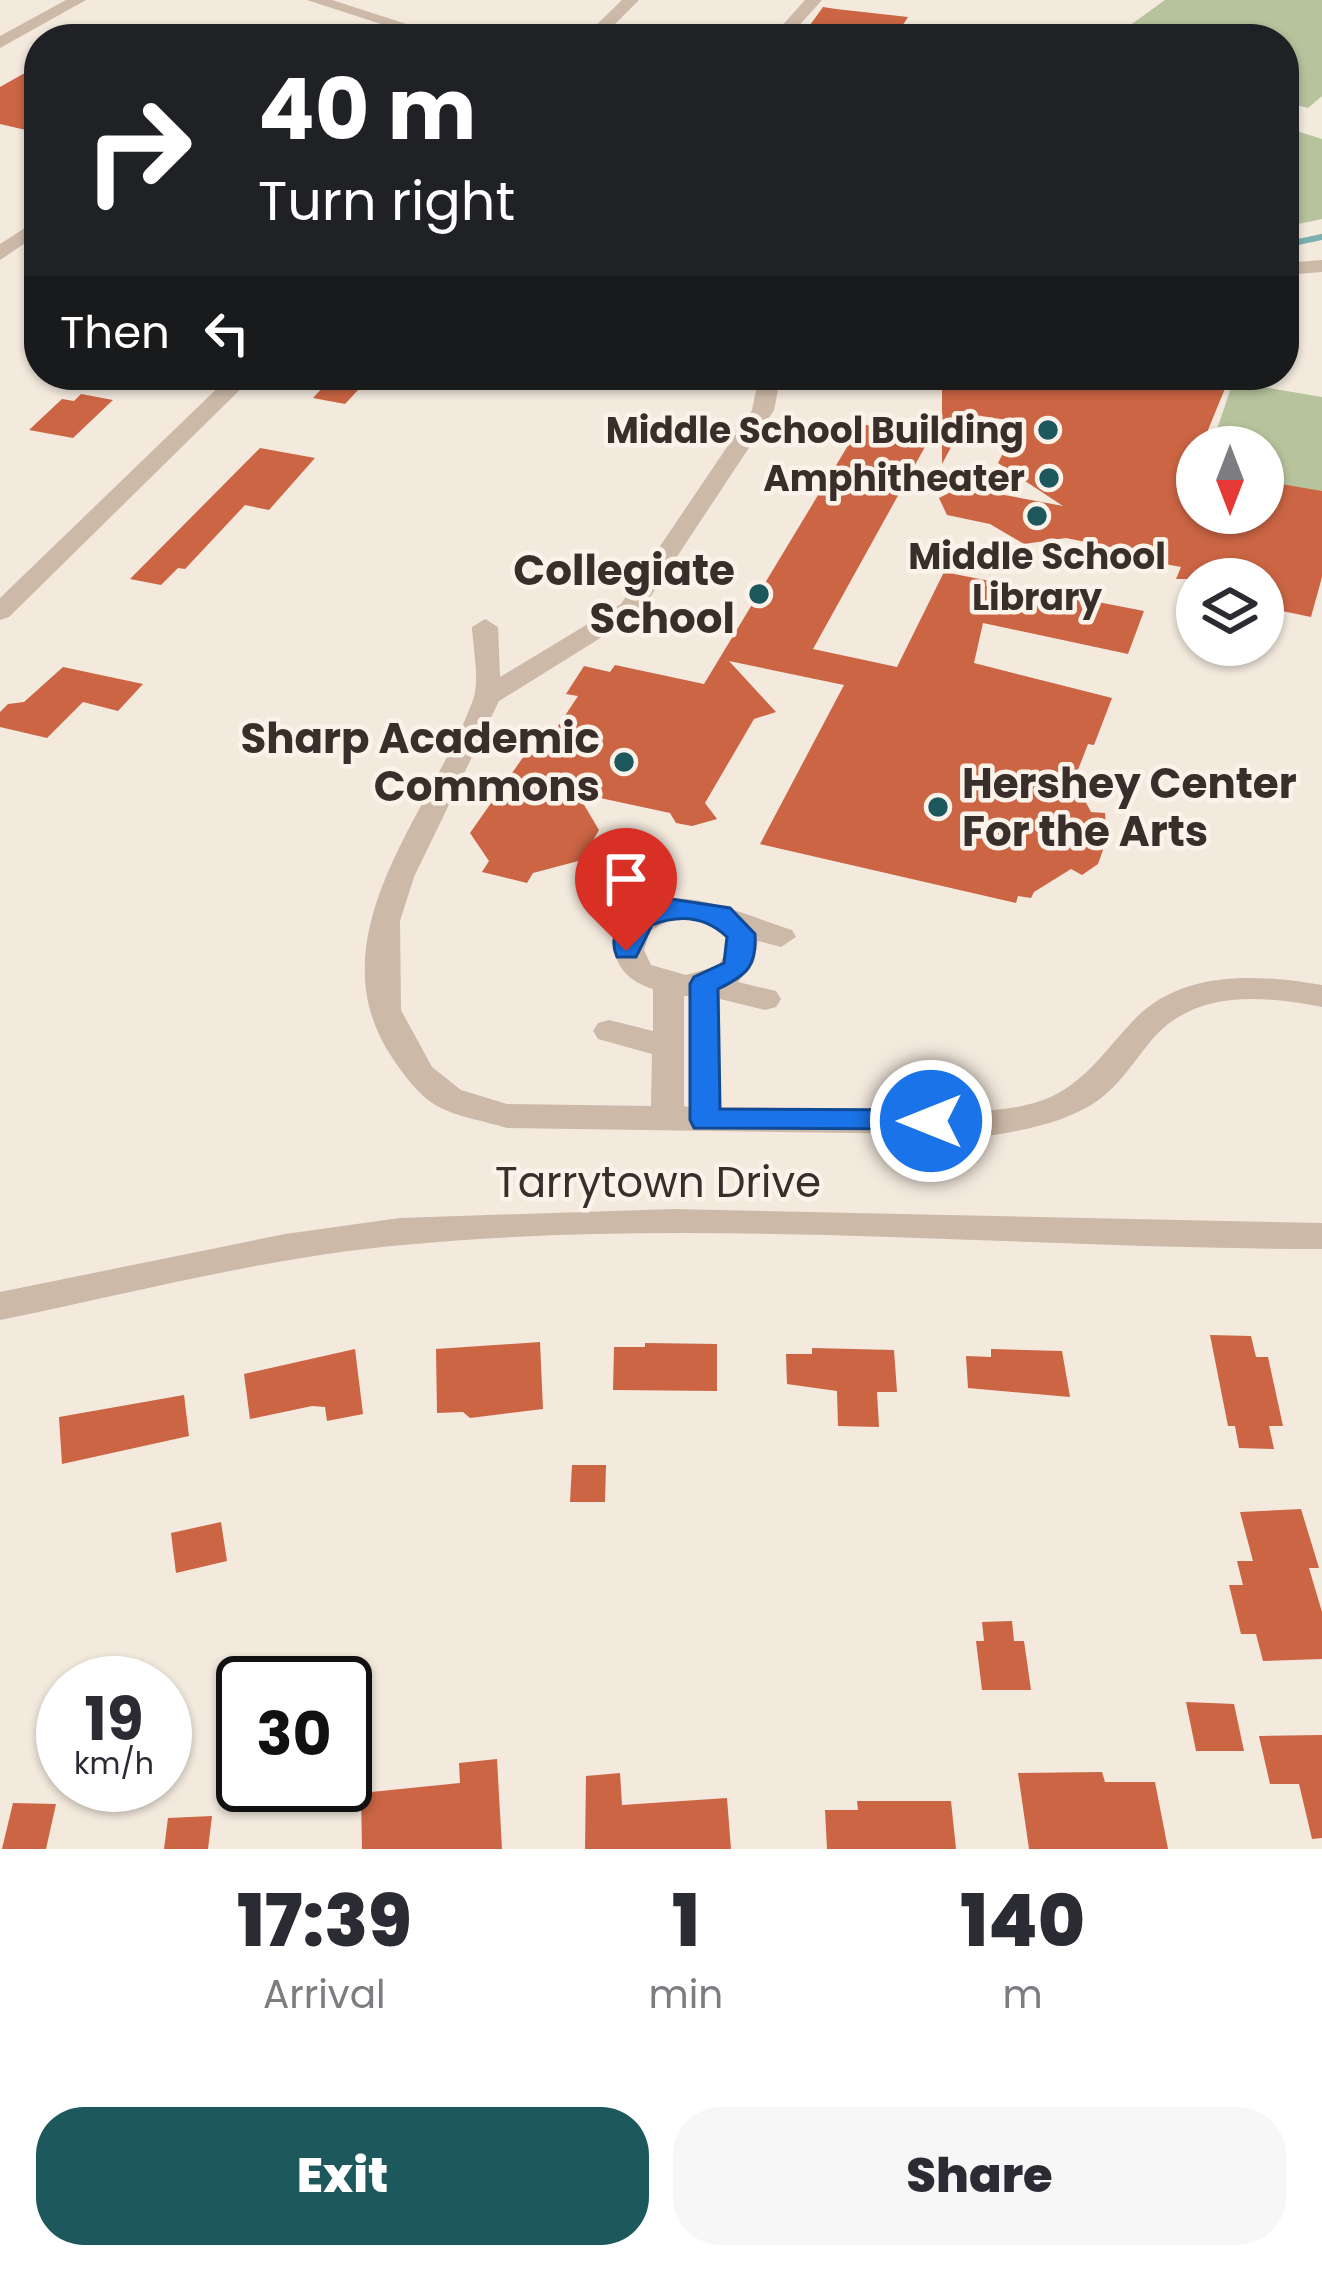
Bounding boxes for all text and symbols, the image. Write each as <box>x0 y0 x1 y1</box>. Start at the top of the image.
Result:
text: 40 m <box>258 51 476 168</box>
icon: right <box>60 72 216 228</box>
text: Turn right <box>258 163 515 239</box>
icon: left <box>194 300 260 366</box>
text: Then <box>60 301 170 364</box>
place label: Middle School Building <box>606 405 1024 456</box>
marker: Middle School Building <box>1035 417 1061 443</box>
north arrow <box>1176 426 1284 534</box>
map controls <box>1176 426 1284 666</box>
place label: Amphitheater <box>763 453 1025 504</box>
marker: Amphitheater <box>1036 465 1062 491</box>
marker: Middle School Library <box>1024 503 1050 529</box>
place label: Middle School Library <box>908 531 1166 623</box>
place label: Collegiate School <box>513 541 735 648</box>
button: layers <box>1176 558 1284 666</box>
marker: Collegiate School <box>746 581 772 607</box>
place label: Sharp Academic Commons <box>240 709 600 816</box>
marker: Sharp Academic Commons <box>611 749 637 775</box>
place label: Hershey Center For the Arts <box>962 754 1297 861</box>
marker: Hershey Center For the Arts <box>925 794 951 820</box>
pin <box>575 828 677 951</box>
icon: arrive <box>593 846 659 912</box>
position arrow <box>868 1058 994 1184</box>
street label: Tarrytown Drive <box>495 1153 821 1212</box>
speed limit sign: 30 <box>216 1656 372 1812</box>
text: 19 <box>84 1677 144 1761</box>
text: km/h <box>74 1742 154 1785</box>
text: 17:39 <box>237 1870 412 1971</box>
text: 1 <box>672 1870 700 1971</box>
text: 140 <box>960 1870 1085 1971</box>
text: Arrival <box>263 1967 386 2022</box>
text: min <box>649 1967 723 2022</box>
text: m <box>1003 1967 1043 2022</box>
button: Exit <box>36 2107 649 2245</box>
button: Share <box>673 2107 1286 2245</box>

